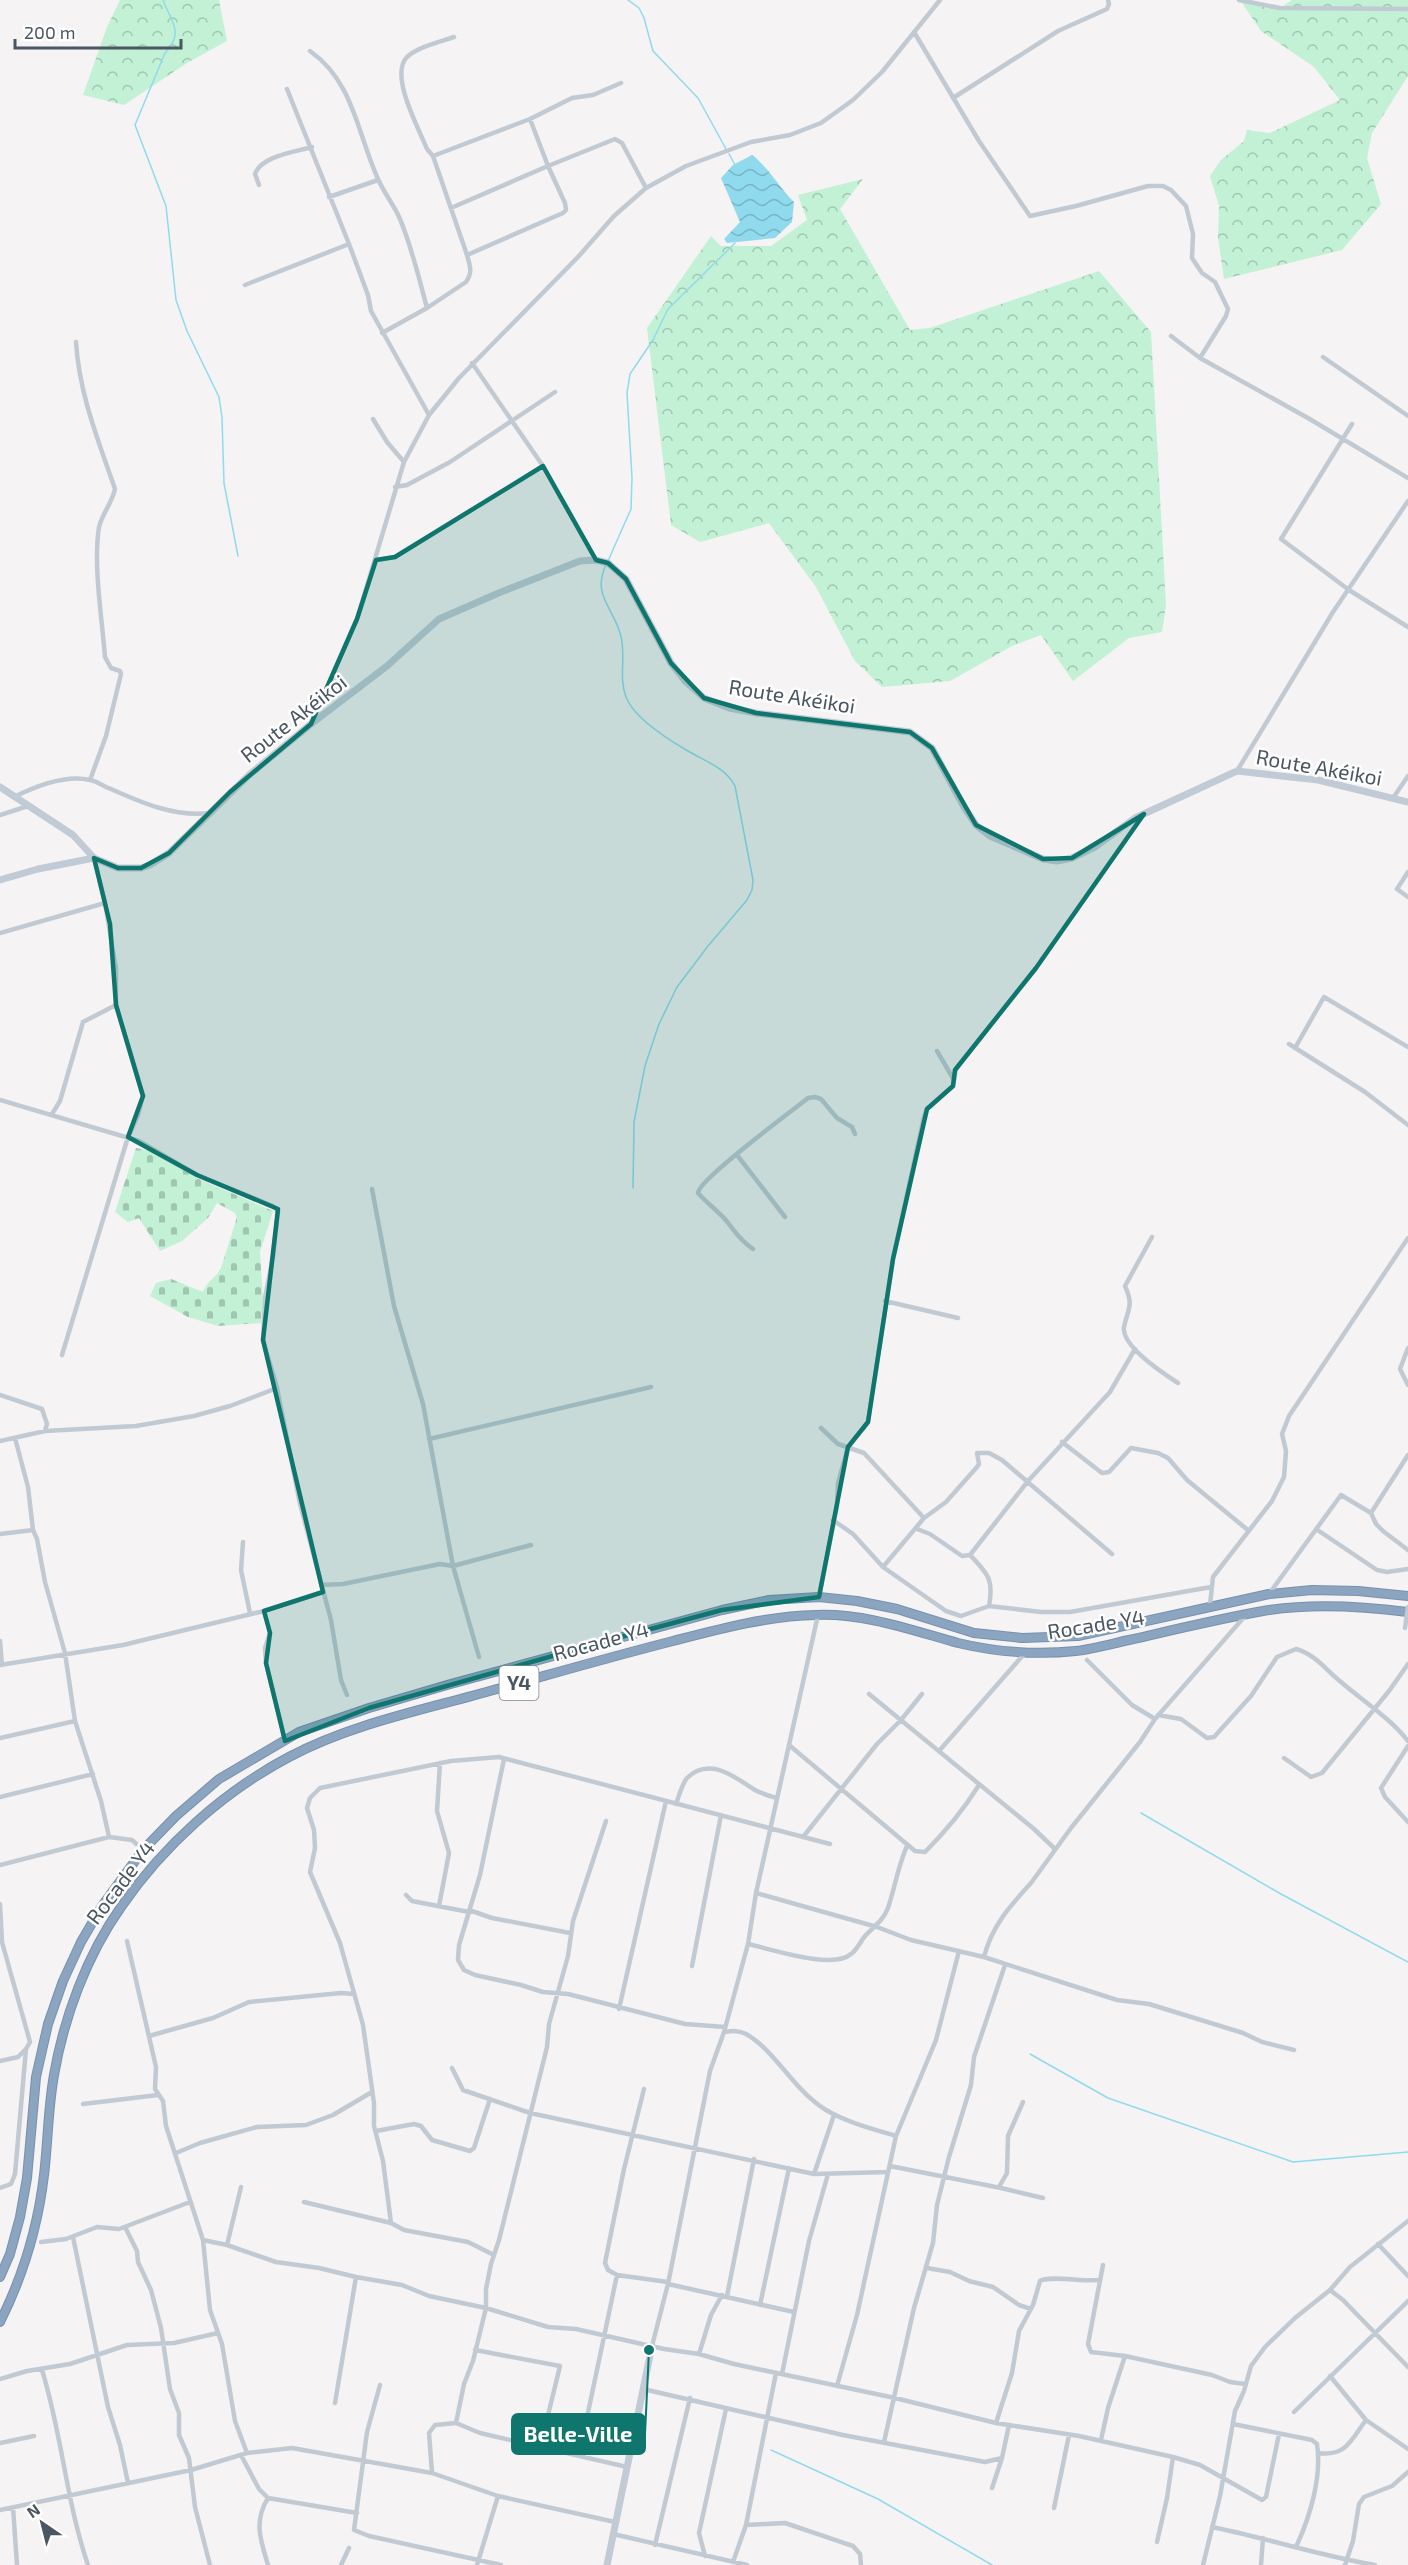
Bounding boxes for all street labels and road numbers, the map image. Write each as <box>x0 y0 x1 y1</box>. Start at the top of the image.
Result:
street label: Route Akéikoi <box>235 669 351 767</box>
street label: Route Akéikoi <box>727 673 857 718</box>
street label: Route Akéikoi <box>1254 743 1384 790</box>
street label: Rocade Y4 <box>1045 1604 1146 1644</box>
street label: Rocade Y4 <box>550 1616 651 1665</box>
road number: Y4 <box>500 1666 538 1700</box>
street label: Rocade Y4 <box>80 1835 159 1929</box>

